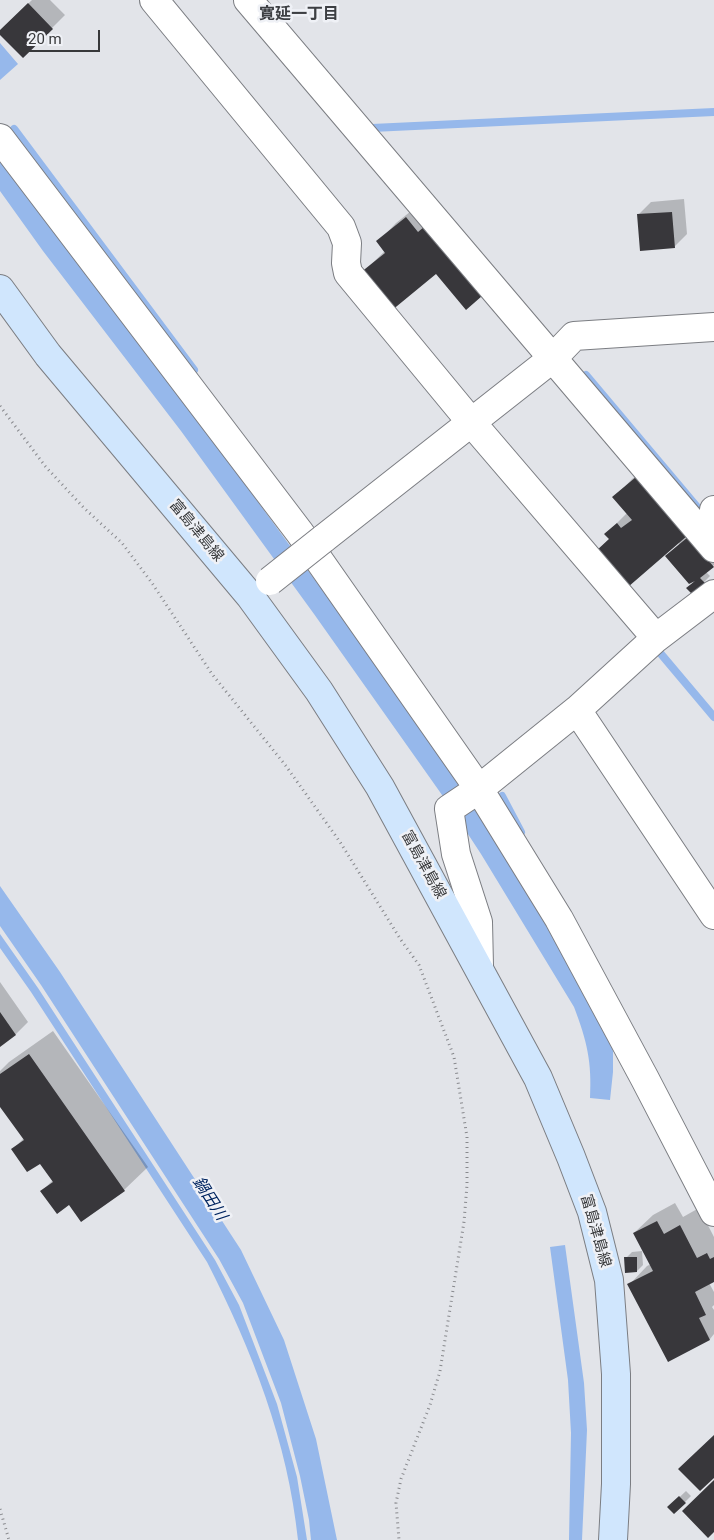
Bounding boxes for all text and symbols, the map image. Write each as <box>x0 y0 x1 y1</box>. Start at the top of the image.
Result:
district label: 寛延一丁目 <box>259 5 339 25</box>
scale bar <box>22 20 102 52</box>
text: 20 m <box>28 30 62 48</box>
street label: 富島津島線 <box>165 496 227 566</box>
street label: 富島津島線 <box>397 828 449 902</box>
water label: 鍋田川 <box>188 1174 230 1224</box>
street label: 富島津島線 <box>576 1192 614 1270</box>

